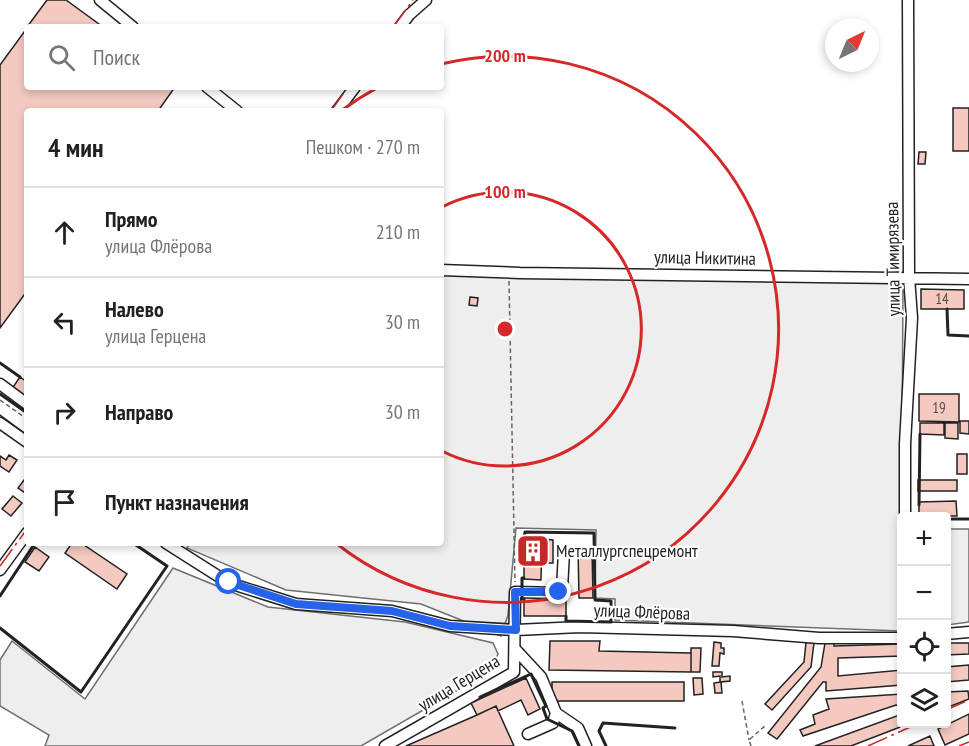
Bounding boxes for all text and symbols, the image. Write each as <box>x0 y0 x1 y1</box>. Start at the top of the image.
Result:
north arrow <box>825 18 879 72</box>
search box <box>24 24 444 90</box>
icon: search <box>45 41 78 74</box>
text: Поиск <box>93 43 140 71</box>
text: 200 m <box>484 44 526 67</box>
text: 4 мин <box>48 131 103 164</box>
text: Пешком · 270 m <box>306 134 420 160</box>
text: 100 m <box>484 180 526 203</box>
street label: улица Тимирязева <box>880 201 905 317</box>
text: Прямо <box>105 205 158 233</box>
icon: ahead <box>48 216 81 249</box>
text: 210 m <box>376 219 420 245</box>
text: улица Флёрова <box>105 233 212 259</box>
street label: улица Никитина <box>654 245 756 270</box>
house number: 14 <box>935 289 949 308</box>
text: Налево <box>105 295 164 323</box>
icon: left <box>48 306 81 339</box>
text: 30 m <box>385 309 420 335</box>
centre of rings <box>495 319 515 339</box>
text: улица Герцена <box>105 323 206 349</box>
icon: right <box>48 396 81 429</box>
text: Направо <box>105 398 173 426</box>
house number: 19 <box>932 398 946 417</box>
text: 30 m <box>385 399 420 425</box>
icon: arrive <box>48 486 81 519</box>
text: Пункт назначения <box>105 488 249 516</box>
map controls <box>897 512 951 728</box>
button: + <box>897 512 951 566</box>
building icon: Металлургспецремонт <box>515 533 551 569</box>
place label: Металлургспецремонт <box>556 539 698 562</box>
button: − <box>897 566 951 620</box>
route start <box>215 568 241 594</box>
route end <box>545 578 571 604</box>
street label: улица Флёрова <box>593 598 691 625</box>
button: locate <box>897 620 951 674</box>
street label: улица Герцена <box>414 649 504 716</box>
button: layers <box>897 674 951 728</box>

